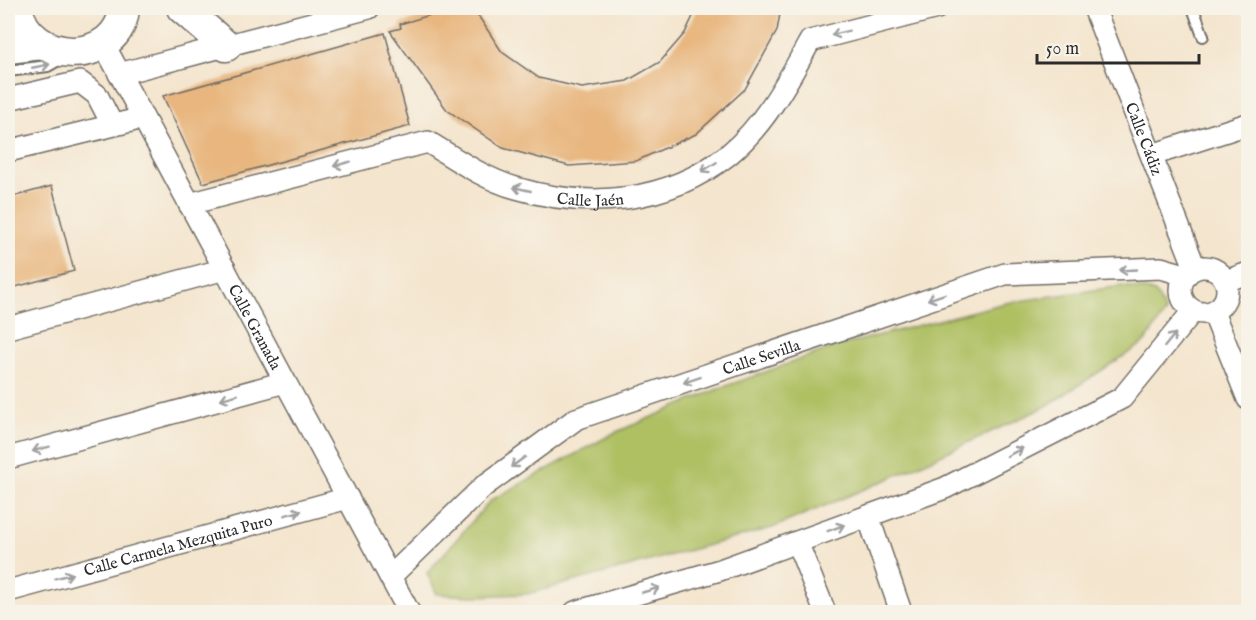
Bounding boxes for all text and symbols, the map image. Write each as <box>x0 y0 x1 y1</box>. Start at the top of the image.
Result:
scale bar <box>1037 27 1199 65</box>
one-way arrow <box>831 28 850 39</box>
text: 50 m <box>1046 38 1079 61</box>
one-way arrow <box>31 60 50 71</box>
street label: Calle Cádiz <box>1120 100 1166 178</box>
one-way arrow <box>333 159 352 170</box>
one-way arrow <box>701 161 718 173</box>
one-way arrow <box>513 183 532 195</box>
street label: Calle Jaén <box>556 189 625 212</box>
one-way arrow <box>1118 265 1138 276</box>
street label: Calle Granada <box>223 281 285 374</box>
one-way arrow <box>928 292 946 303</box>
one-way arrow <box>1163 332 1176 348</box>
street label: Calle Sevilla <box>720 336 803 381</box>
one-way arrow <box>683 375 702 386</box>
one-way arrow <box>219 392 238 403</box>
one-way arrow <box>31 443 50 455</box>
one-way arrow <box>1006 446 1024 458</box>
one-way arrow <box>510 456 526 468</box>
one-way arrow <box>283 507 302 518</box>
street label: Calle Carmela Mezquita Puro <box>82 511 275 582</box>
one-way arrow <box>826 522 845 533</box>
one-way arrow <box>54 569 73 581</box>
one-way arrow <box>641 584 660 595</box>

